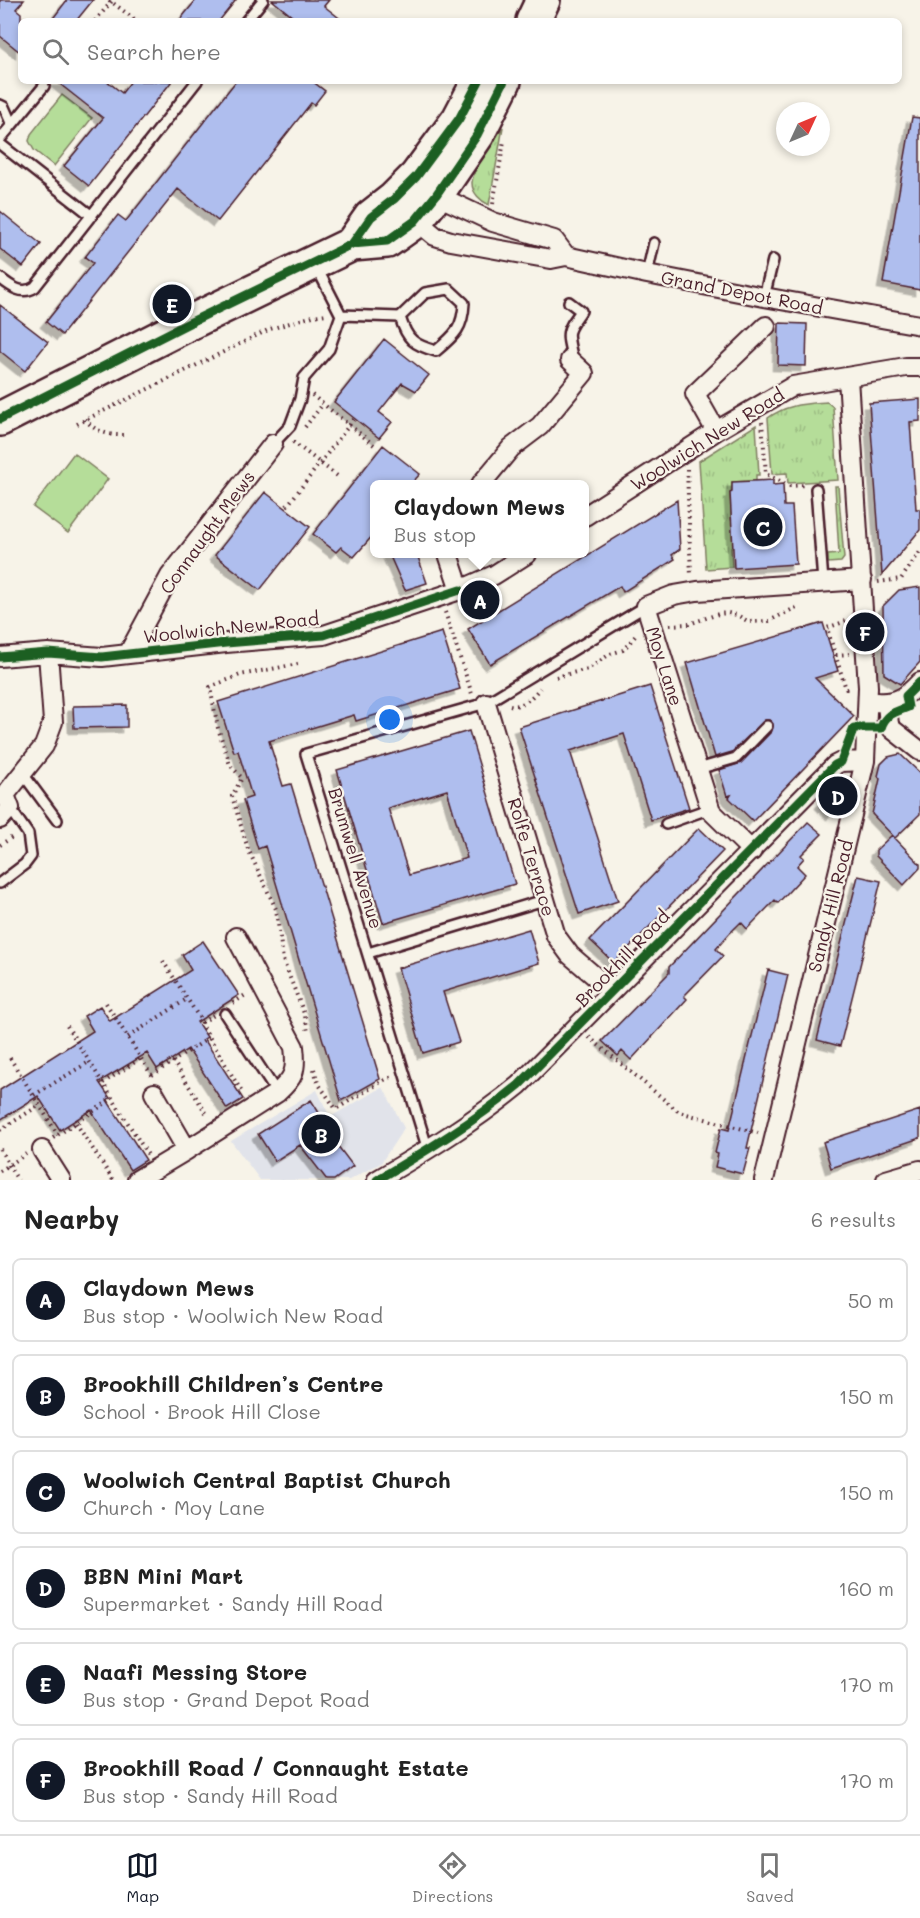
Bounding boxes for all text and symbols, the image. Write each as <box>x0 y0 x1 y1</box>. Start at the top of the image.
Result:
search box <box>18 18 902 84</box>
icon: search <box>39 35 72 68</box>
text: Search here <box>87 37 221 66</box>
north arrow <box>776 102 830 156</box>
street label: Grand Depot Road <box>659 265 825 319</box>
pin: E <box>152 282 192 326</box>
street label: Woolwich New Road <box>626 382 788 496</box>
street label: Connaught Mews <box>154 465 260 599</box>
popup <box>370 480 589 558</box>
text: Claydown Mews <box>394 492 565 521</box>
pin: C <box>744 504 783 550</box>
text: Bus stop <box>394 521 476 547</box>
pin: A <box>460 578 500 622</box>
street label: Woolwich New Road <box>142 606 320 648</box>
pin: F <box>846 610 884 654</box>
street label: Moy Lane <box>641 623 689 709</box>
your location <box>375 705 404 734</box>
pin: D <box>818 774 858 818</box>
street label: Brumwell Avenue <box>323 784 389 932</box>
street label: Rolfe Terrace <box>503 795 561 919</box>
street label: Sandy Hill Road <box>802 837 858 975</box>
street label: Brookhill Road <box>569 904 675 1012</box>
pin: B <box>302 1112 340 1156</box>
text: Nearby <box>24 1202 119 1236</box>
text: 6 results <box>811 1206 896 1232</box>
text: Claydown Mews <box>83 1273 254 1302</box>
text: A <box>39 1287 52 1313</box>
text: 50 m <box>848 1287 894 1313</box>
text: Bus stop · Woolwich New Road <box>83 1302 383 1328</box>
text: Brookhill Children’s Centre <box>83 1369 383 1398</box>
text: B <box>39 1383 52 1409</box>
text: 150 m <box>839 1383 894 1409</box>
text: School · Brook Hill Close <box>83 1398 321 1424</box>
text: Woolwich Central Baptist Church <box>83 1465 451 1494</box>
text: C <box>38 1479 53 1505</box>
text: 150 m <box>839 1479 894 1505</box>
text: Church · Moy Lane <box>83 1494 265 1520</box>
text: BBN Mini Mart <box>83 1561 243 1590</box>
text: D <box>38 1575 53 1601</box>
text: 160 m <box>838 1575 894 1601</box>
text: Supermarket · Sandy Hill Road <box>83 1590 383 1616</box>
text: Naafi Messing Store <box>83 1657 307 1686</box>
text: E <box>39 1671 52 1697</box>
text: 170 m <box>839 1671 894 1697</box>
text: Bus stop · Grand Depot Road <box>83 1686 370 1712</box>
text: Brookhill Road / Connaught Estate <box>83 1753 469 1782</box>
text: F <box>39 1767 52 1793</box>
text: 170 m <box>839 1767 894 1793</box>
text: Bus stop · Sandy Hill Road <box>83 1782 338 1808</box>
tab: Map <box>126 1849 159 1906</box>
tab: Directions <box>412 1849 493 1906</box>
tab: Saved <box>746 1849 794 1906</box>

